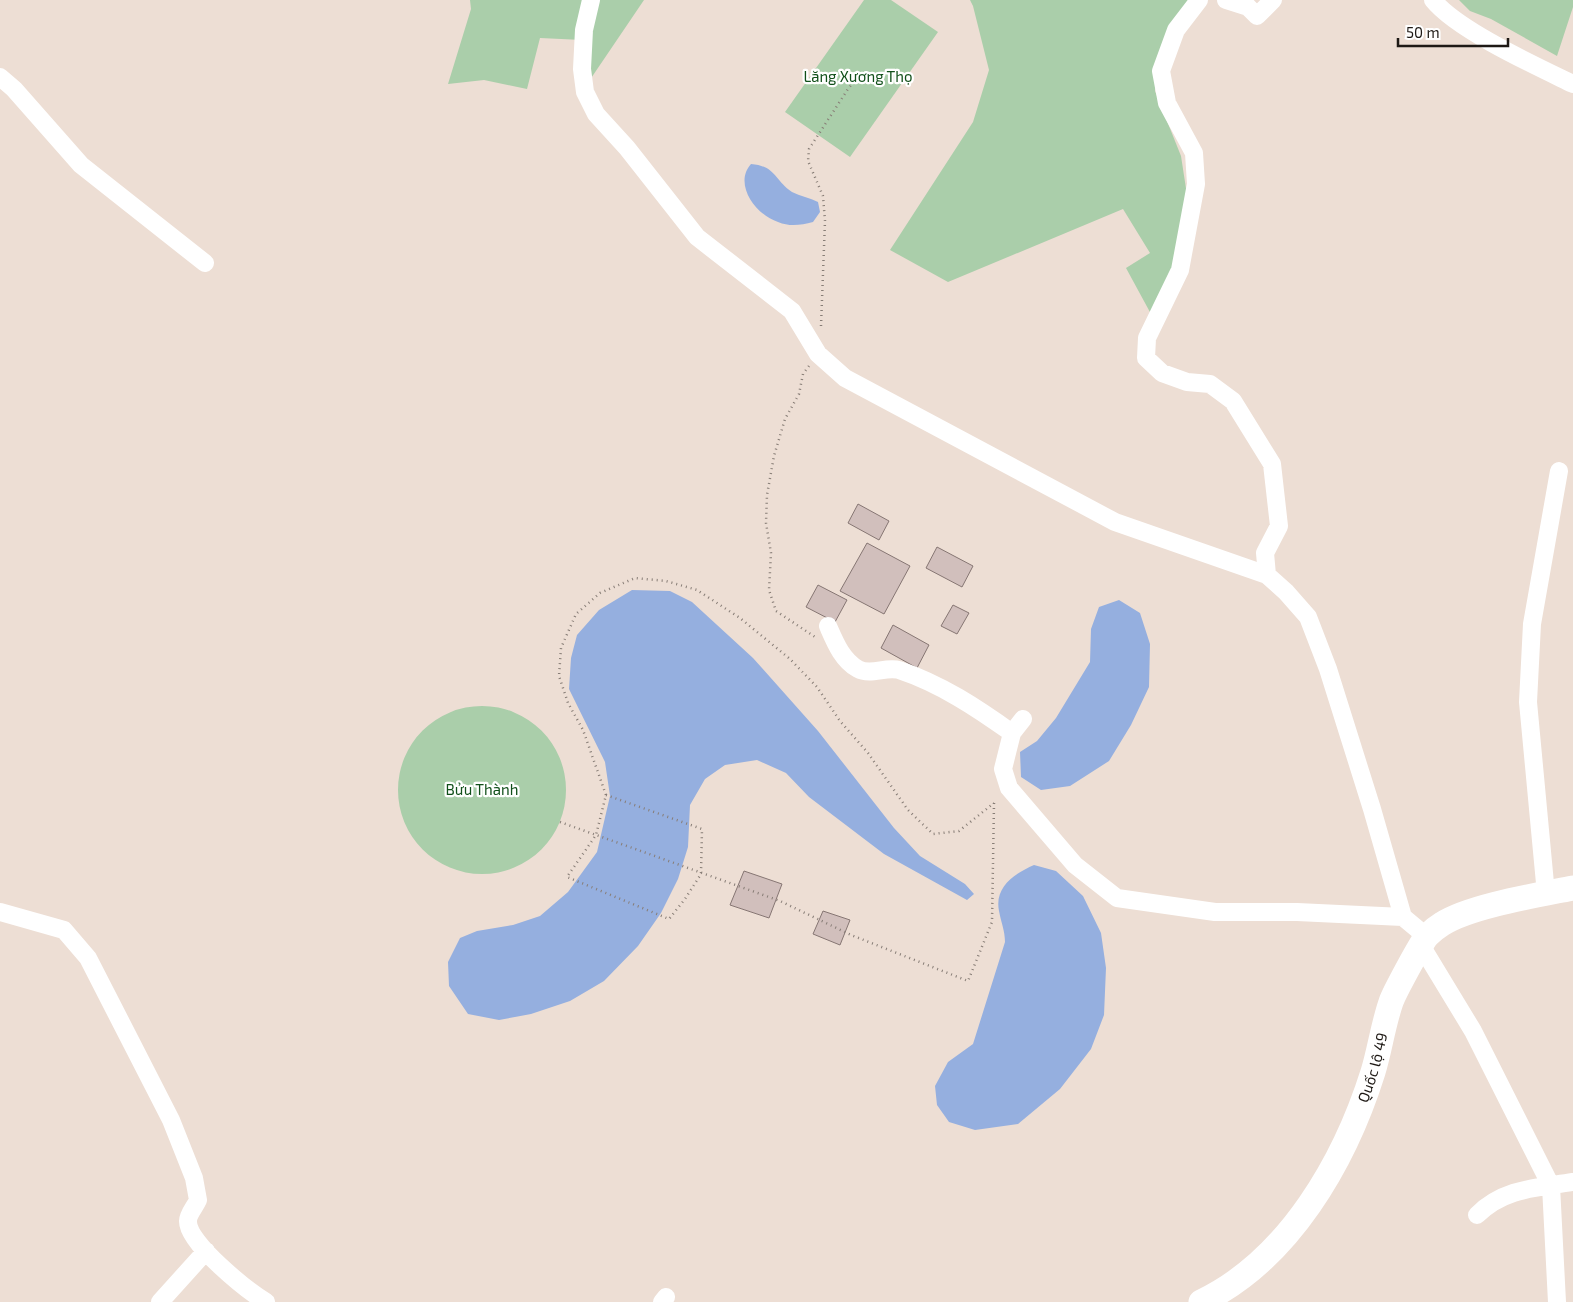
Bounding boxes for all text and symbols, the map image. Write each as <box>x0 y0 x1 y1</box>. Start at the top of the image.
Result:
scale bar <box>1398 15 1508 47</box>
text: 50 m <box>1406 23 1440 41</box>
park label: Lăng Xương Thọ <box>803 67 913 85</box>
park label: Bửu Thành <box>446 780 518 798</box>
street label: Quốc lộ 49 <box>1353 1031 1390 1105</box>

